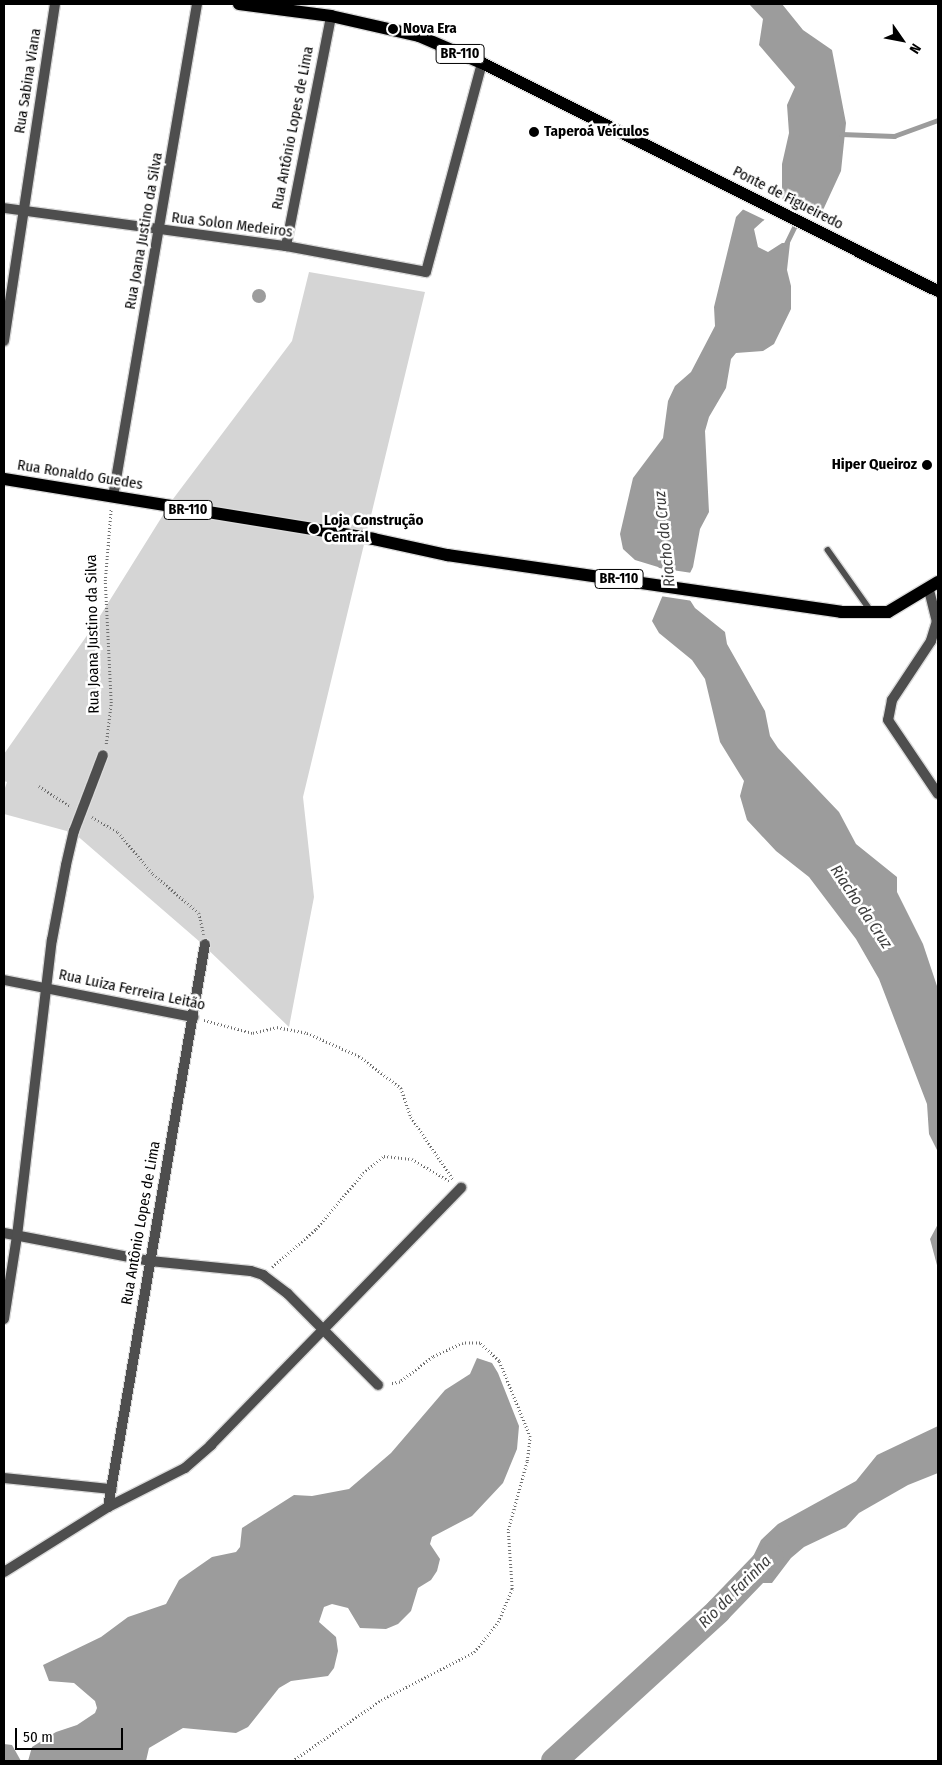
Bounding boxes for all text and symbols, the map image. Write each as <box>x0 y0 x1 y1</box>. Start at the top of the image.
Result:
north arrow <box>877 15 927 65</box>
place label: Nova Era <box>403 20 457 38</box>
marker: Nova Era <box>387 23 399 35</box>
street label: Rua Sabina Viana <box>11 27 45 135</box>
text: N <box>906 40 924 57</box>
road number: BR-110 <box>435 42 485 66</box>
street label: Rua Antônio Lopes de Lima <box>268 45 318 211</box>
place label: Taperoá Veículos <box>544 123 649 141</box>
marker: Taperoá Veículos <box>528 126 540 138</box>
street label: Rua Joana Justino da Silva <box>121 151 167 311</box>
street label: Ponte de Figueiredo <box>730 162 846 234</box>
street label: Rua Solon Medeiros <box>170 209 294 241</box>
street label: Rua Ronaldo Guedes <box>16 456 144 494</box>
place label: Hiper Queiroz <box>832 456 917 474</box>
marker: Hiper Queiroz <box>921 459 933 471</box>
water label: Riacho da Cruz <box>650 490 680 588</box>
road number: BR-110 <box>163 498 213 522</box>
place label: Loja Construção Central <box>324 511 424 546</box>
marker: Loja Construção Central <box>308 523 320 535</box>
street label: Rua Joana Justino da Silva <box>83 554 103 714</box>
road number: BR-110 <box>594 568 644 590</box>
water label: Riacho da Cruz <box>826 862 896 952</box>
street label: Rua Luiza Ferreira Leitão <box>57 966 207 1014</box>
street label: Rua Antônio Lopes de Lima <box>118 1140 164 1306</box>
water label: Rio da Farinha <box>695 1552 775 1632</box>
scale bar <box>18 1718 125 1750</box>
text: 50 m <box>23 1728 53 1746</box>

